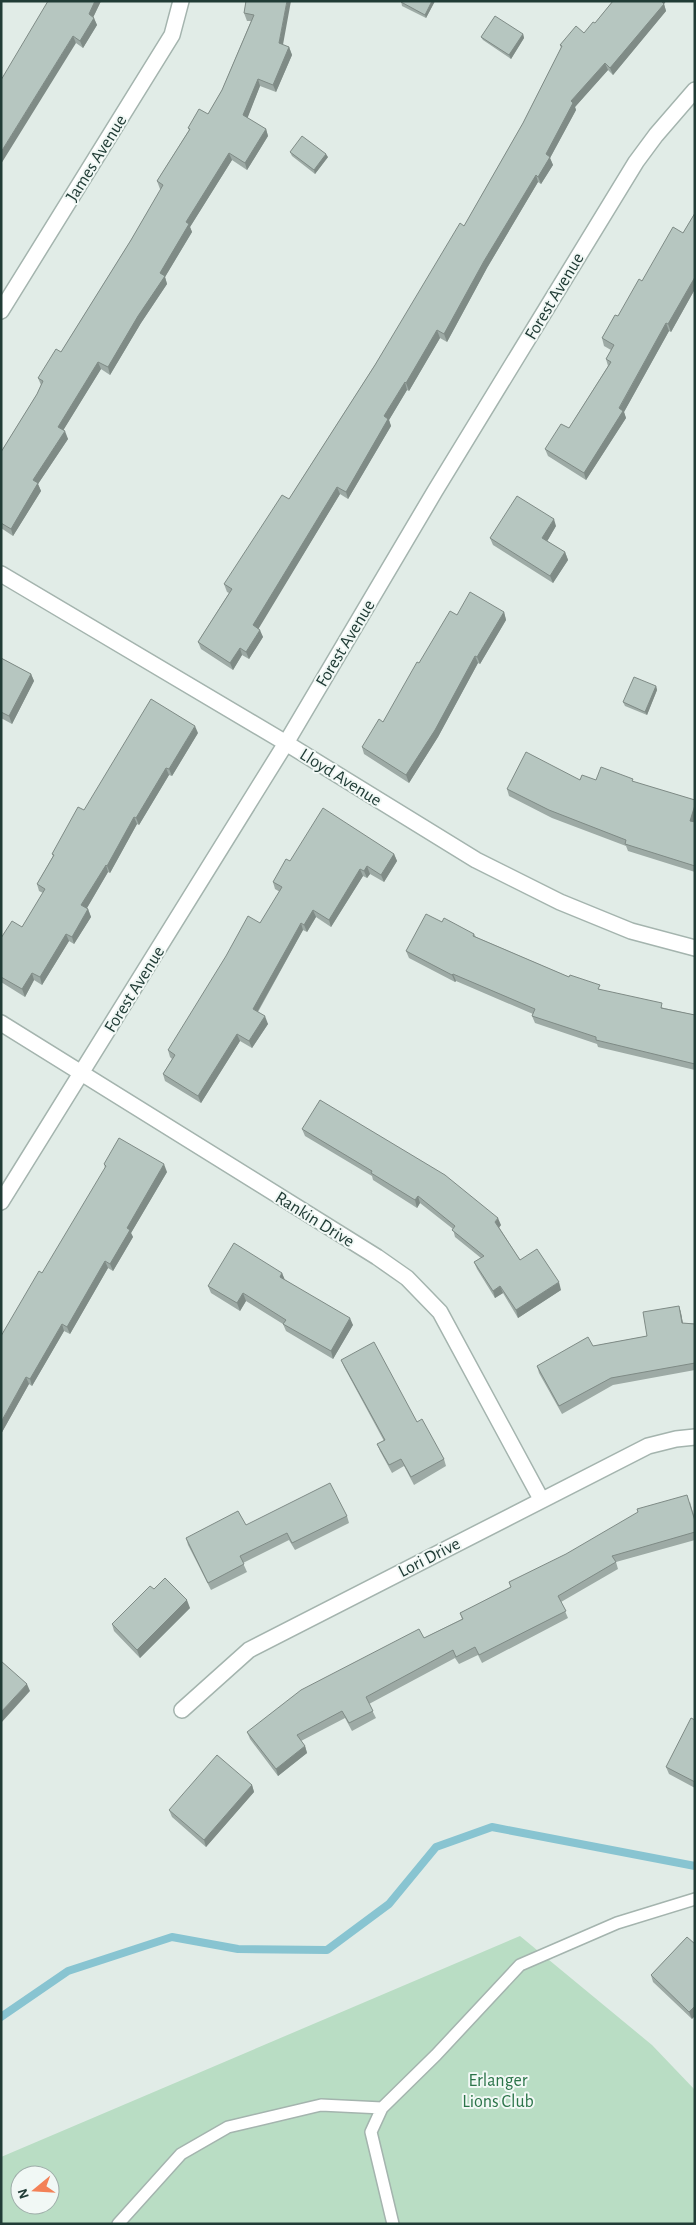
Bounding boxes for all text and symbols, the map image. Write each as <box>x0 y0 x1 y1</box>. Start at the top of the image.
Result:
street label: James Avenue <box>63 112 130 205</box>
street label: Forest Avenue <box>522 250 588 343</box>
street label: Forest Avenue <box>313 597 379 690</box>
street label: Lloyd Avenue <box>296 746 385 810</box>
street label: Forest Avenue <box>101 943 168 1036</box>
street label: Rankin Drive <box>272 1189 357 1251</box>
street label: Lori Drive <box>396 1535 463 1581</box>
park label: Erlanger Lions Club <box>462 2072 534 2111</box>
north arrow <box>10 2165 60 2215</box>
text: N <box>15 2187 32 2201</box>

